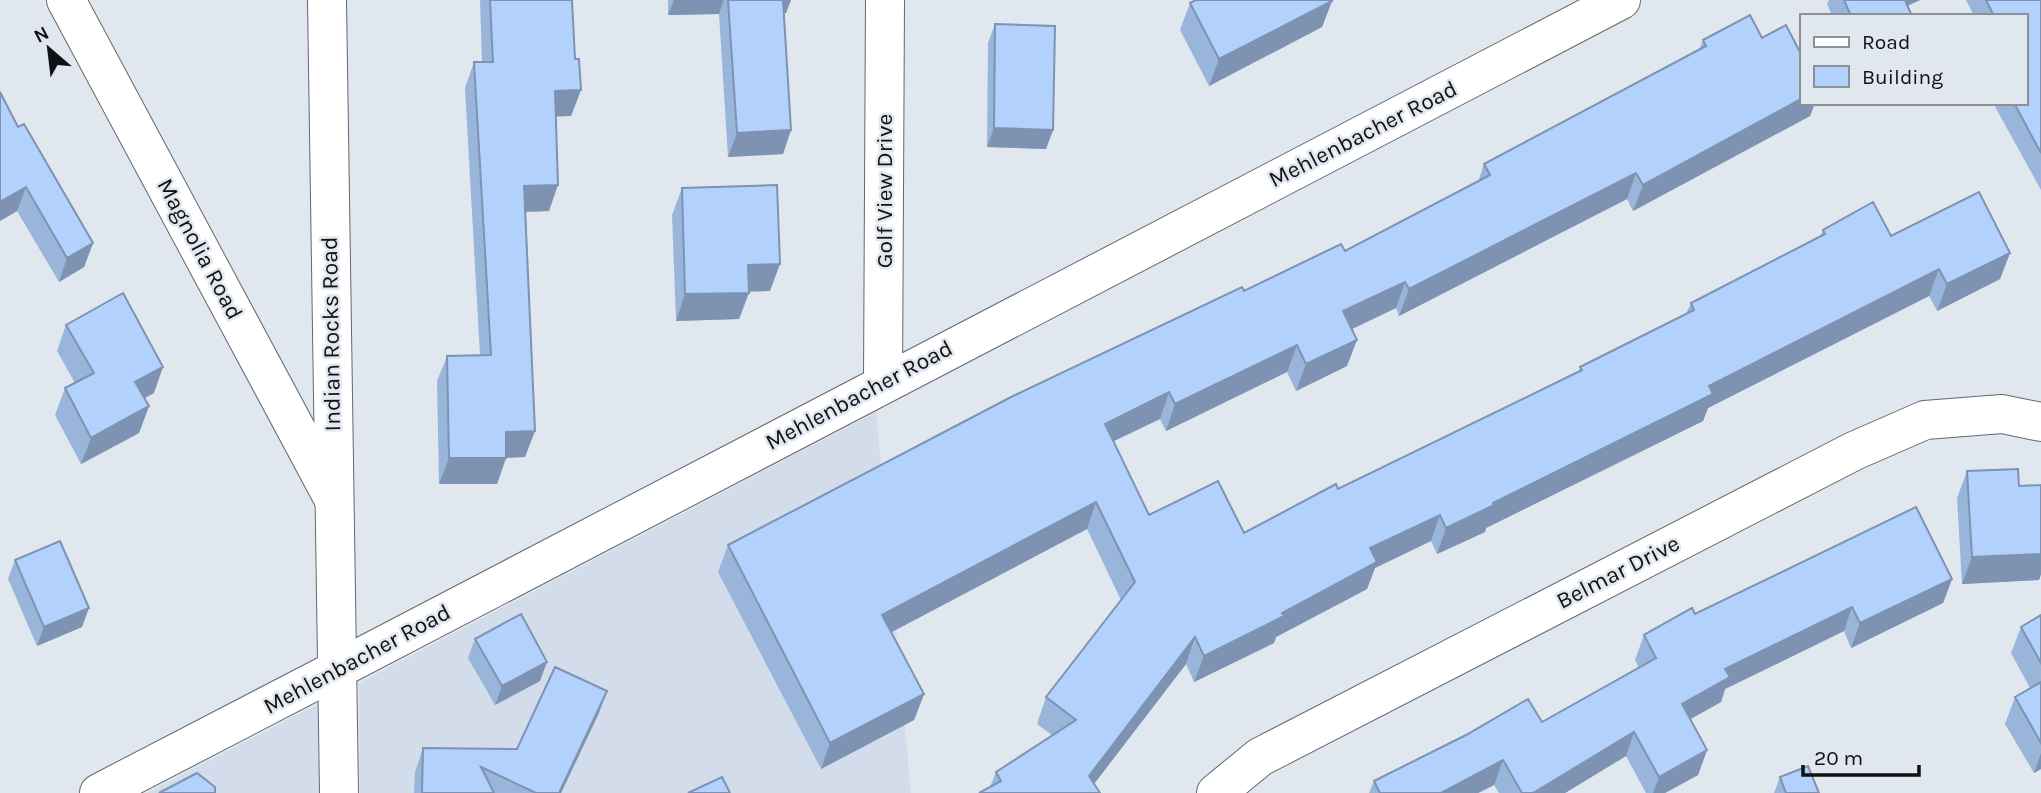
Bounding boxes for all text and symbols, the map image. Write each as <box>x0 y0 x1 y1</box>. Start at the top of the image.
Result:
north arrow <box>14 14 84 84</box>
legend <box>1800 14 2027 105</box>
text: N <box>30 22 53 48</box>
text: Road <box>1862 30 1910 54</box>
text: Building <box>1862 65 1943 89</box>
street label: Mehlenbacher Road <box>1264 75 1462 193</box>
street label: Golf View Drive <box>871 114 898 268</box>
street label: Magnolia Road <box>151 174 249 324</box>
street label: Indian Rocks Road <box>316 236 346 432</box>
street label: Mehlenbacher Road <box>761 334 957 456</box>
street label: Belmar Drive <box>1552 530 1684 614</box>
street label: Mehlenbacher Road <box>259 598 455 720</box>
scale bar <box>1803 734 1918 778</box>
text: 20 m <box>1814 746 1863 770</box>

